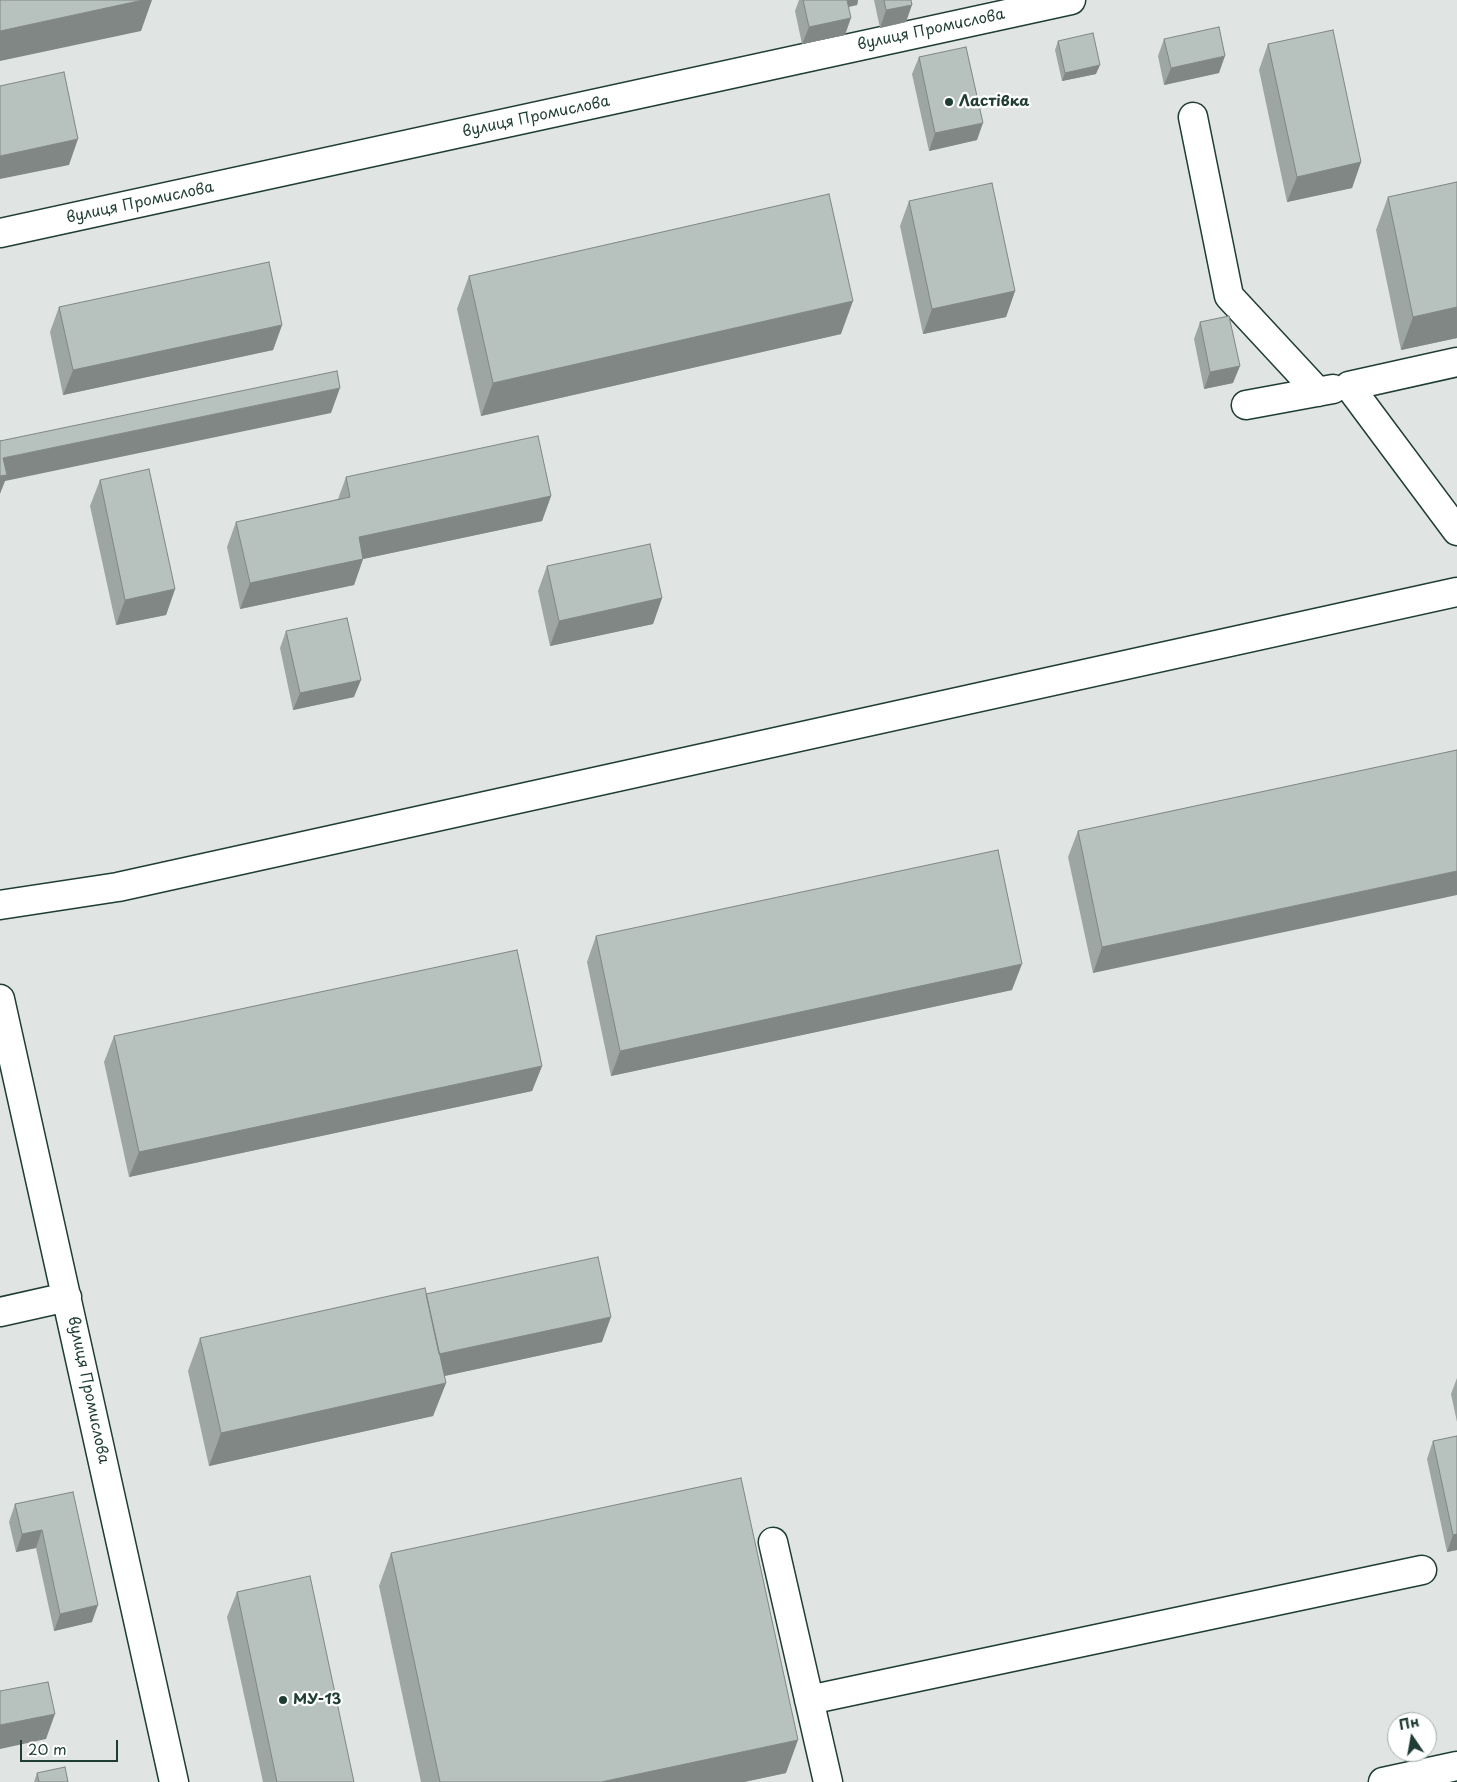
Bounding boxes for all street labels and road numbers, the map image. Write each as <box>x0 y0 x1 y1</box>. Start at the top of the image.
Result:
street label: вулиця Промислова <box>856 6 1006 54</box>
street label: вулиця Промислова <box>461 93 611 141</box>
street label: вулиця Промислова <box>65 179 215 227</box>
street label: вулиця Промислова <box>64 1315 112 1465</box>

